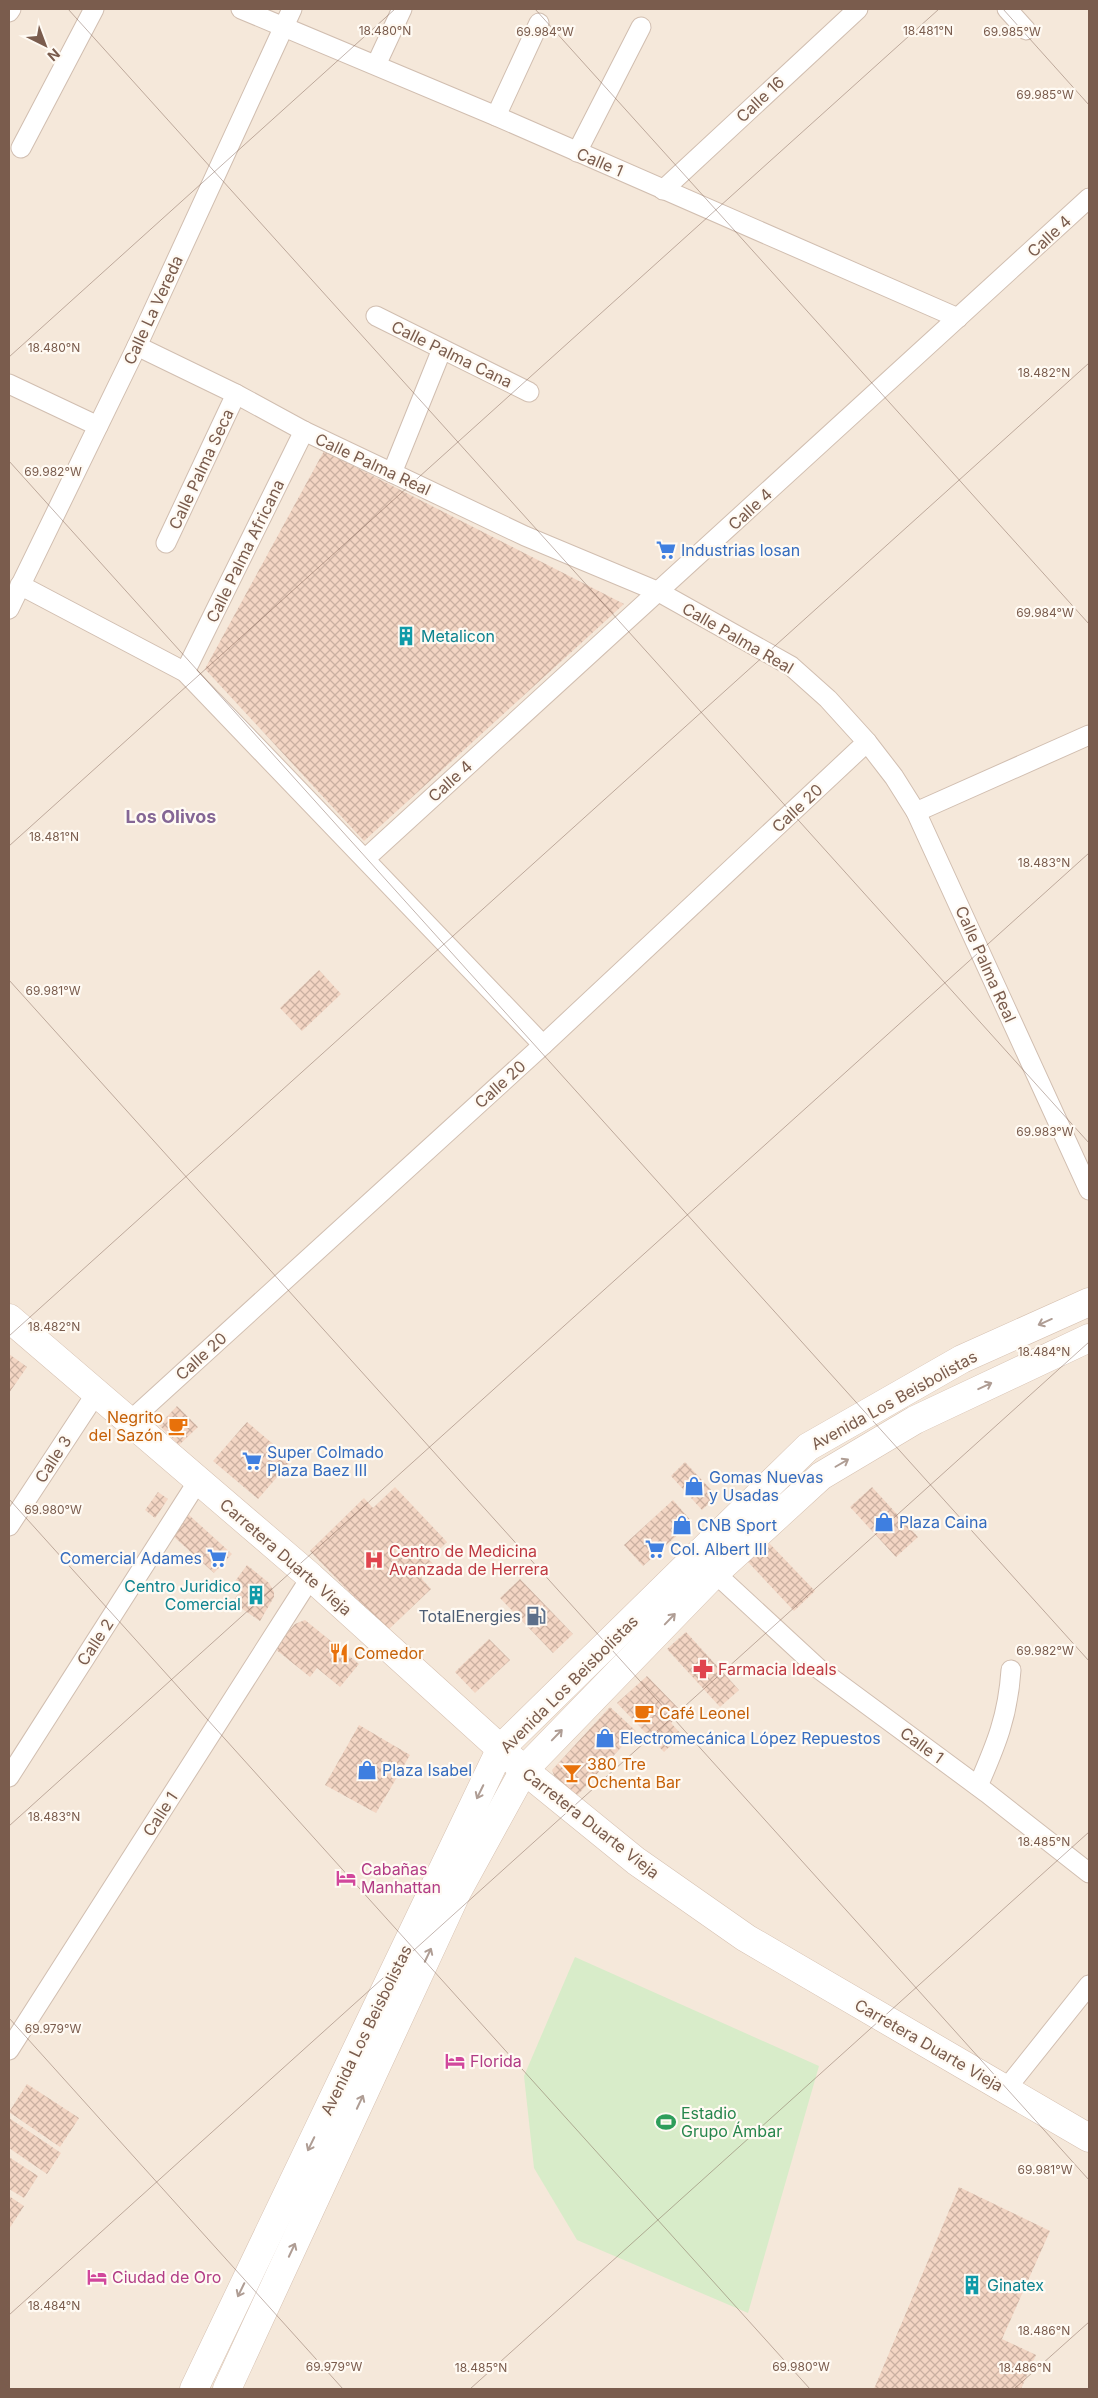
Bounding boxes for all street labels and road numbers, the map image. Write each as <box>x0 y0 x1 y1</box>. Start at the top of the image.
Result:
street label: Calle 16 <box>732 72 788 126</box>
street label: Calle 1 <box>574 143 626 181</box>
street label: Calle 4 <box>1023 211 1075 261</box>
street label: Calle La Vereda <box>119 252 187 368</box>
street label: Calle Palma Cana <box>388 316 516 392</box>
street label: Calle Palma Seca <box>164 406 238 532</box>
street label: Calle Palma Real <box>312 428 434 500</box>
street label: Calle Palma Africana <box>202 476 288 626</box>
street label: Calle 4 <box>724 484 776 534</box>
street label: Calle Palma Real <box>679 598 797 678</box>
street label: Calle 4 <box>424 756 476 806</box>
street label: Calle 20 <box>767 780 827 836</box>
street label: Calle Palma Real <box>951 903 1021 1025</box>
street label: Calle 20 <box>470 1056 530 1112</box>
street label: Calle 20 <box>171 1328 231 1384</box>
street label: Avenida Los Beisbolistas <box>808 1346 980 1454</box>
street label: Calle 3 <box>30 1432 76 1486</box>
street label: Carretera Duarte Vieja <box>216 1494 356 1620</box>
street label: Avenida Los Beisbolistas <box>496 1611 642 1757</box>
street label: Calle 2 <box>72 1615 118 1669</box>
street label: Calle 1 <box>896 1723 948 1767</box>
street label: Carretera Duarte Vieja <box>519 1763 663 1883</box>
street label: Calle 1 <box>138 1788 182 1840</box>
street label: Avenida Los Beisbolistas <box>316 1942 416 2118</box>
street label: Carretera Duarte Vieja <box>851 1994 1007 2096</box>

